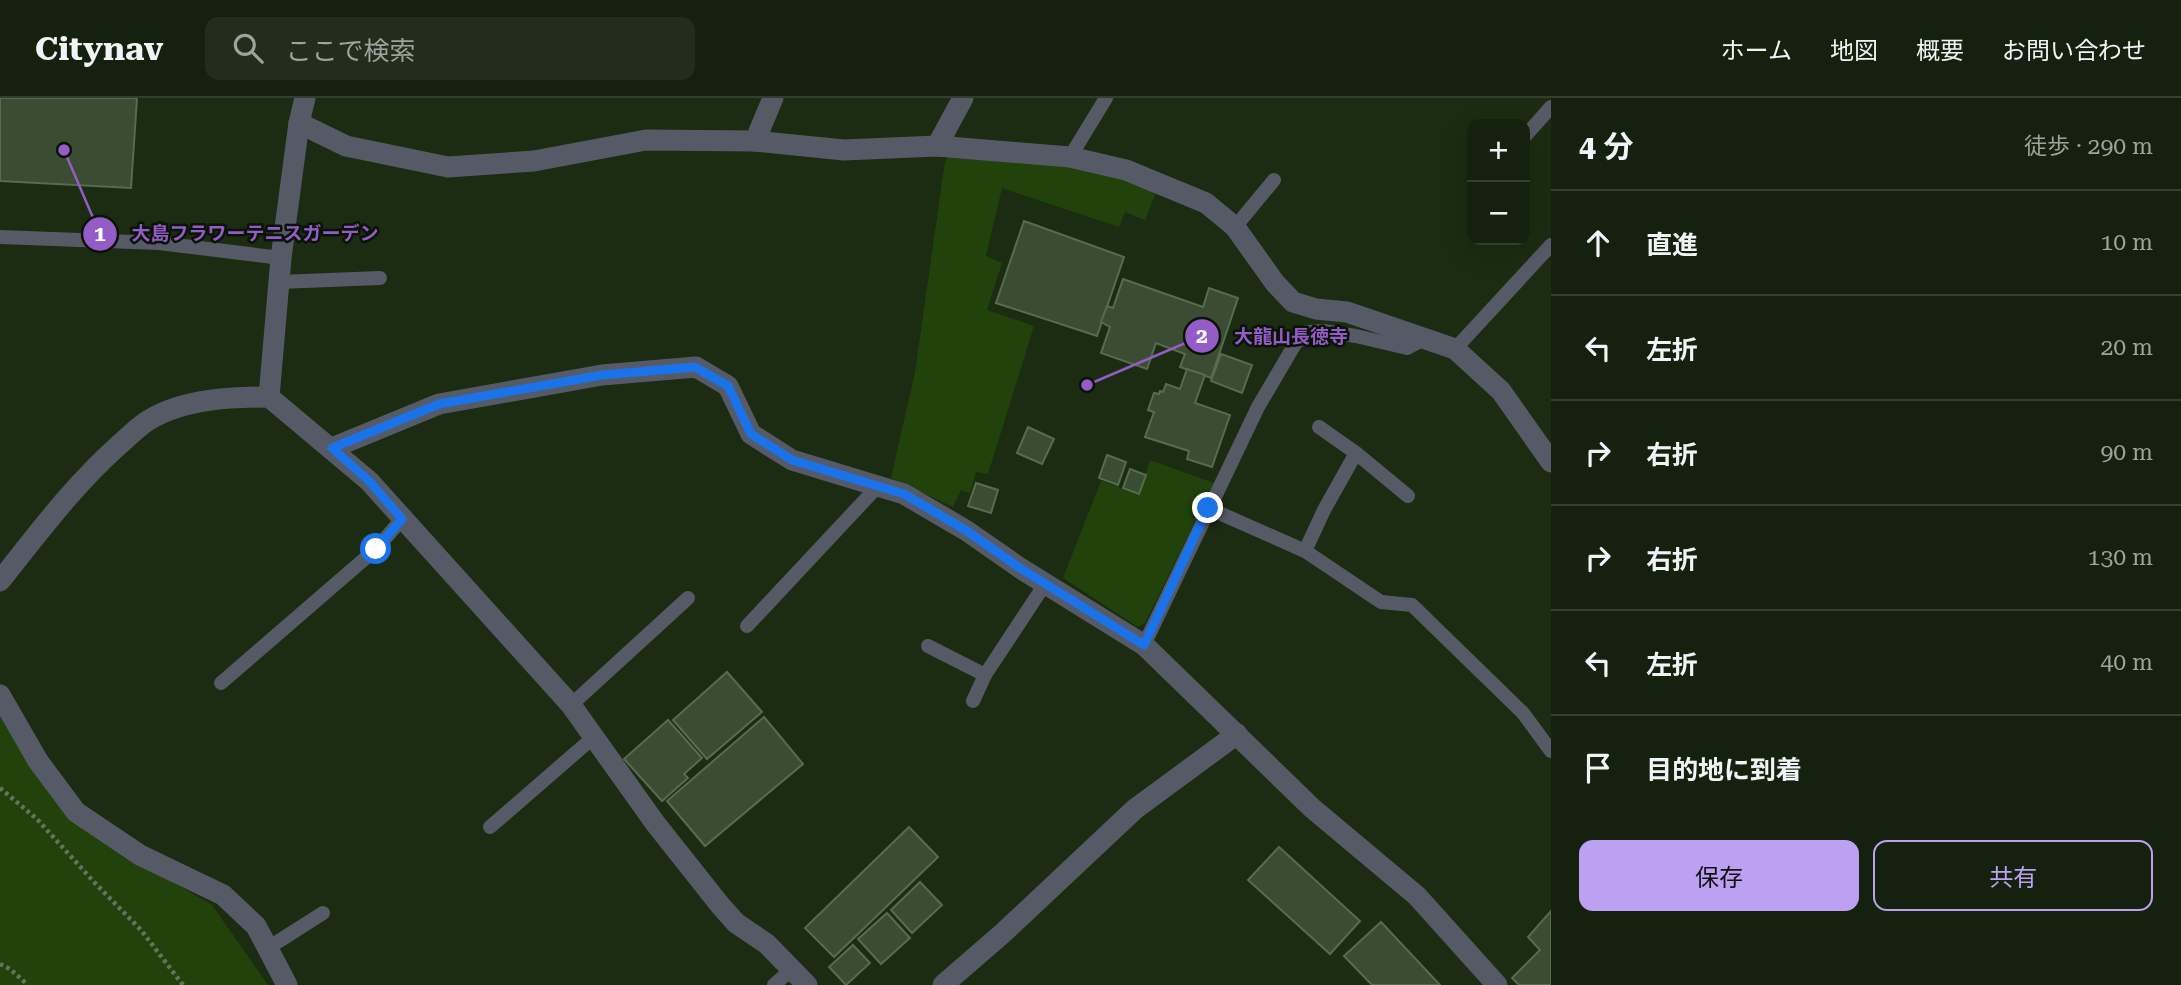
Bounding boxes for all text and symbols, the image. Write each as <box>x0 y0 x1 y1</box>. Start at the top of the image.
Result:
search box <box>205 17 695 80</box>
text: Citynav <box>35 29 163 68</box>
icon: search <box>229 29 267 67</box>
text: ここで検索 <box>285 36 415 66</box>
text: ホーム <box>1721 37 1792 65</box>
text: 地図 <box>1830 37 1878 65</box>
text: 概要 <box>1916 37 1964 65</box>
text: お問い合わせ <box>2002 37 2146 65</box>
map controls <box>1467 119 1530 245</box>
button: + <box>1467 119 1530 182</box>
text: 4 分 <box>1579 129 1633 164</box>
text: 徒歩 · 290 m <box>2024 133 2153 160</box>
button: − <box>1467 182 1530 245</box>
callout: 大島フラワーテニスガーデン <box>83 214 393 254</box>
text: 1 <box>94 222 106 246</box>
text: 大島フラワーテニスガーデン <box>131 222 379 245</box>
icon: ahead <box>1579 224 1617 262</box>
text: 10 m <box>2100 229 2153 256</box>
text: 直進 <box>1646 230 1698 260</box>
callout: 大龍山長徳寺 <box>1185 316 1362 356</box>
text: 2 <box>1196 324 1208 348</box>
text: 大龍山長徳寺 <box>1234 325 1348 348</box>
icon: left <box>1579 329 1617 367</box>
text: 20 m <box>2100 334 2153 361</box>
text: 左折 <box>1646 335 1698 365</box>
icon: right <box>1579 434 1617 472</box>
text: 90 m <box>2100 439 2153 466</box>
text: 右折 <box>1646 440 1698 470</box>
route end <box>1192 492 1223 523</box>
route start <box>360 533 391 564</box>
icon: right <box>1579 539 1617 577</box>
text: 130 m <box>2088 544 2153 571</box>
text: 右折 <box>1646 545 1698 575</box>
icon: left <box>1579 644 1617 682</box>
text: 40 m <box>2100 649 2153 676</box>
text: 左折 <box>1646 650 1698 680</box>
icon: arrive <box>1579 749 1617 787</box>
text: 目的地に到着 <box>1646 755 1802 785</box>
button: 保存 <box>1579 840 1859 911</box>
button: 共有 <box>1873 840 2153 911</box>

